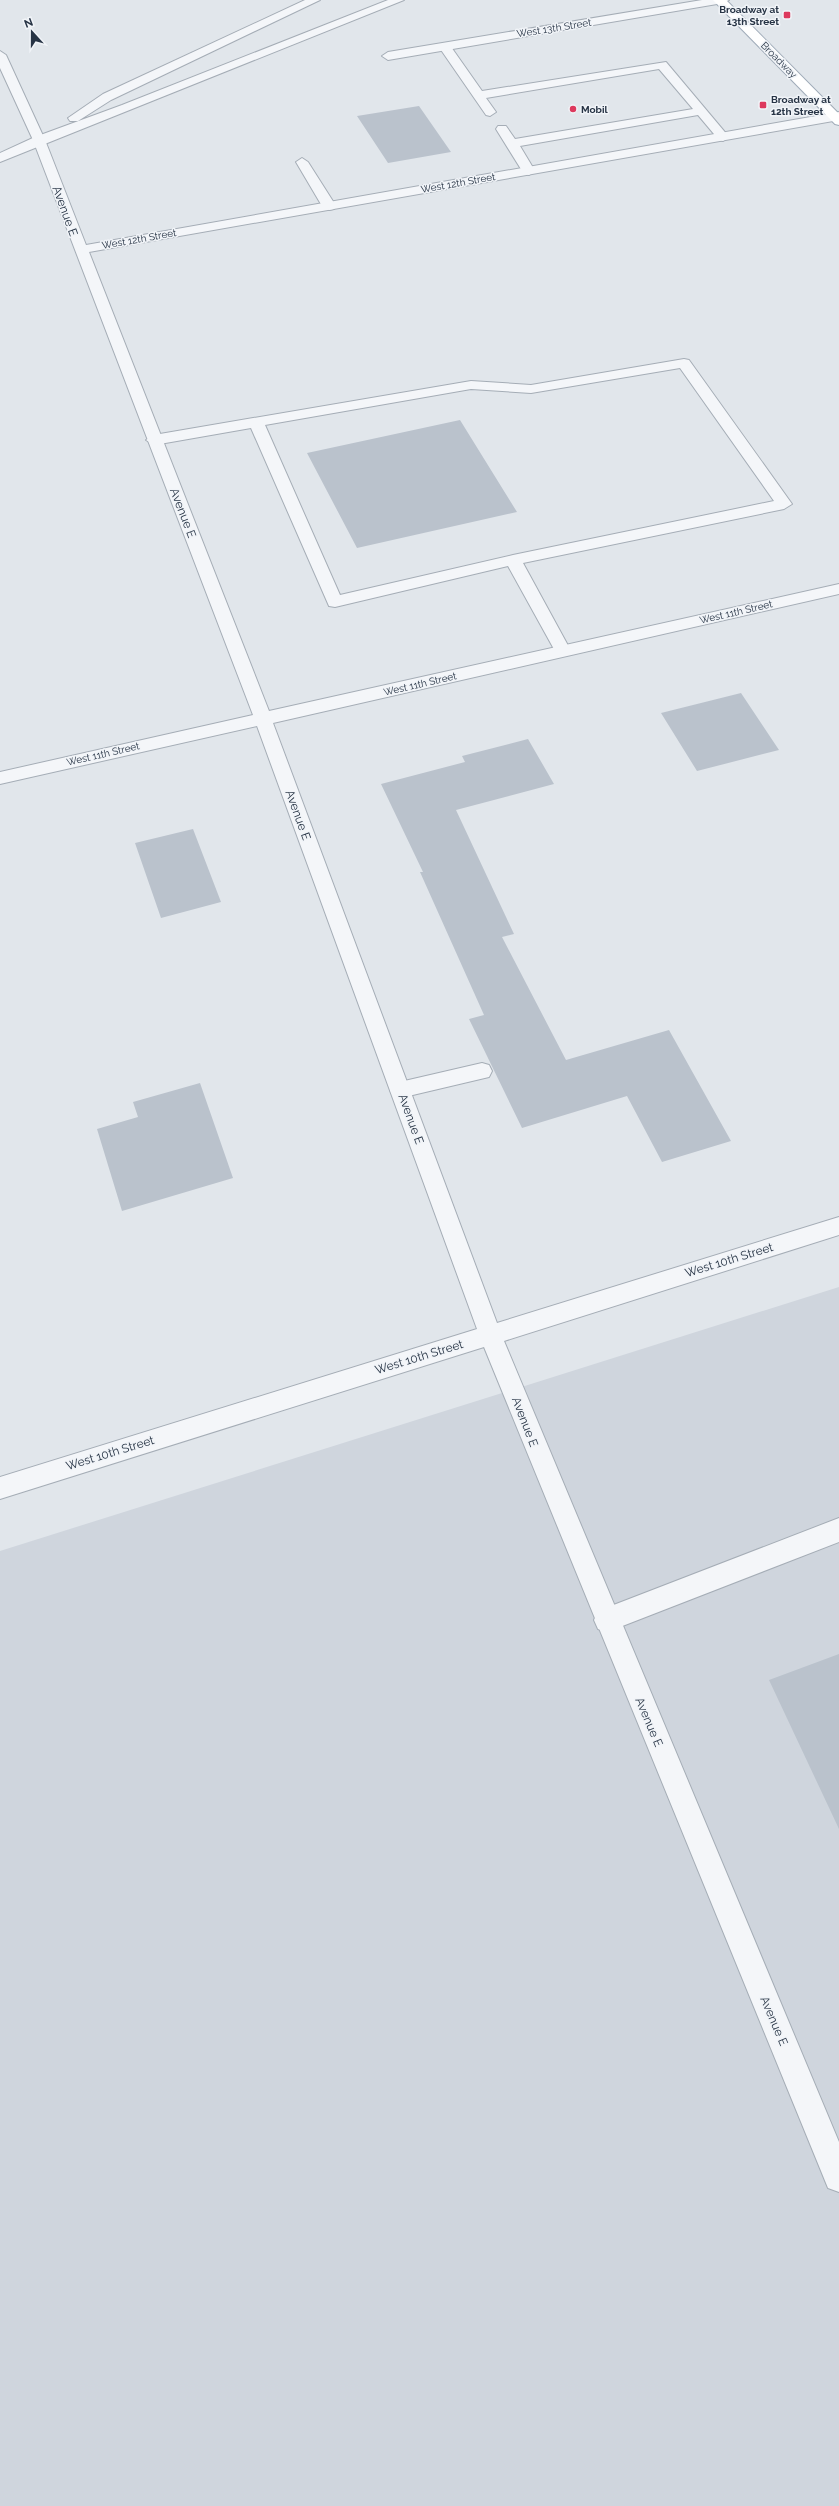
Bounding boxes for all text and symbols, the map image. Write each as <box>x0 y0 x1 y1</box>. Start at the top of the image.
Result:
place label: Broadway at 13th Street <box>719 4 779 27</box>
marker: Broadway at 13th Street <box>782 10 792 20</box>
north arrow <box>12 12 52 52</box>
text: N <box>22 16 35 31</box>
street label: West 13th Street <box>516 17 593 39</box>
street label: Broadway <box>759 40 800 81</box>
place label: Broadway at 12th Street <box>771 94 831 117</box>
marker: Broadway at 12th Street <box>758 100 768 110</box>
marker: Mobil <box>568 104 578 114</box>
place label: Mobil <box>581 104 609 115</box>
street label: West 12th Street <box>420 171 497 195</box>
street label: Avenue E <box>49 184 81 238</box>
street label: West 12th Street <box>101 227 178 251</box>
street label: Avenue E <box>167 486 199 540</box>
street label: West 11th Street <box>699 598 774 626</box>
street label: West 11th Street <box>383 670 458 698</box>
street label: West 11th Street <box>66 740 141 768</box>
street label: Avenue E <box>282 788 314 842</box>
street label: Avenue E <box>395 1092 427 1146</box>
street label: West 10th Street <box>683 1240 775 1280</box>
street label: West 10th Street <box>373 1337 465 1377</box>
street label: Avenue E <box>509 1395 541 1449</box>
street label: West 10th Street <box>64 1433 156 1473</box>
street label: Avenue E <box>632 1695 666 1749</box>
street label: Avenue E <box>757 1994 791 2048</box>

